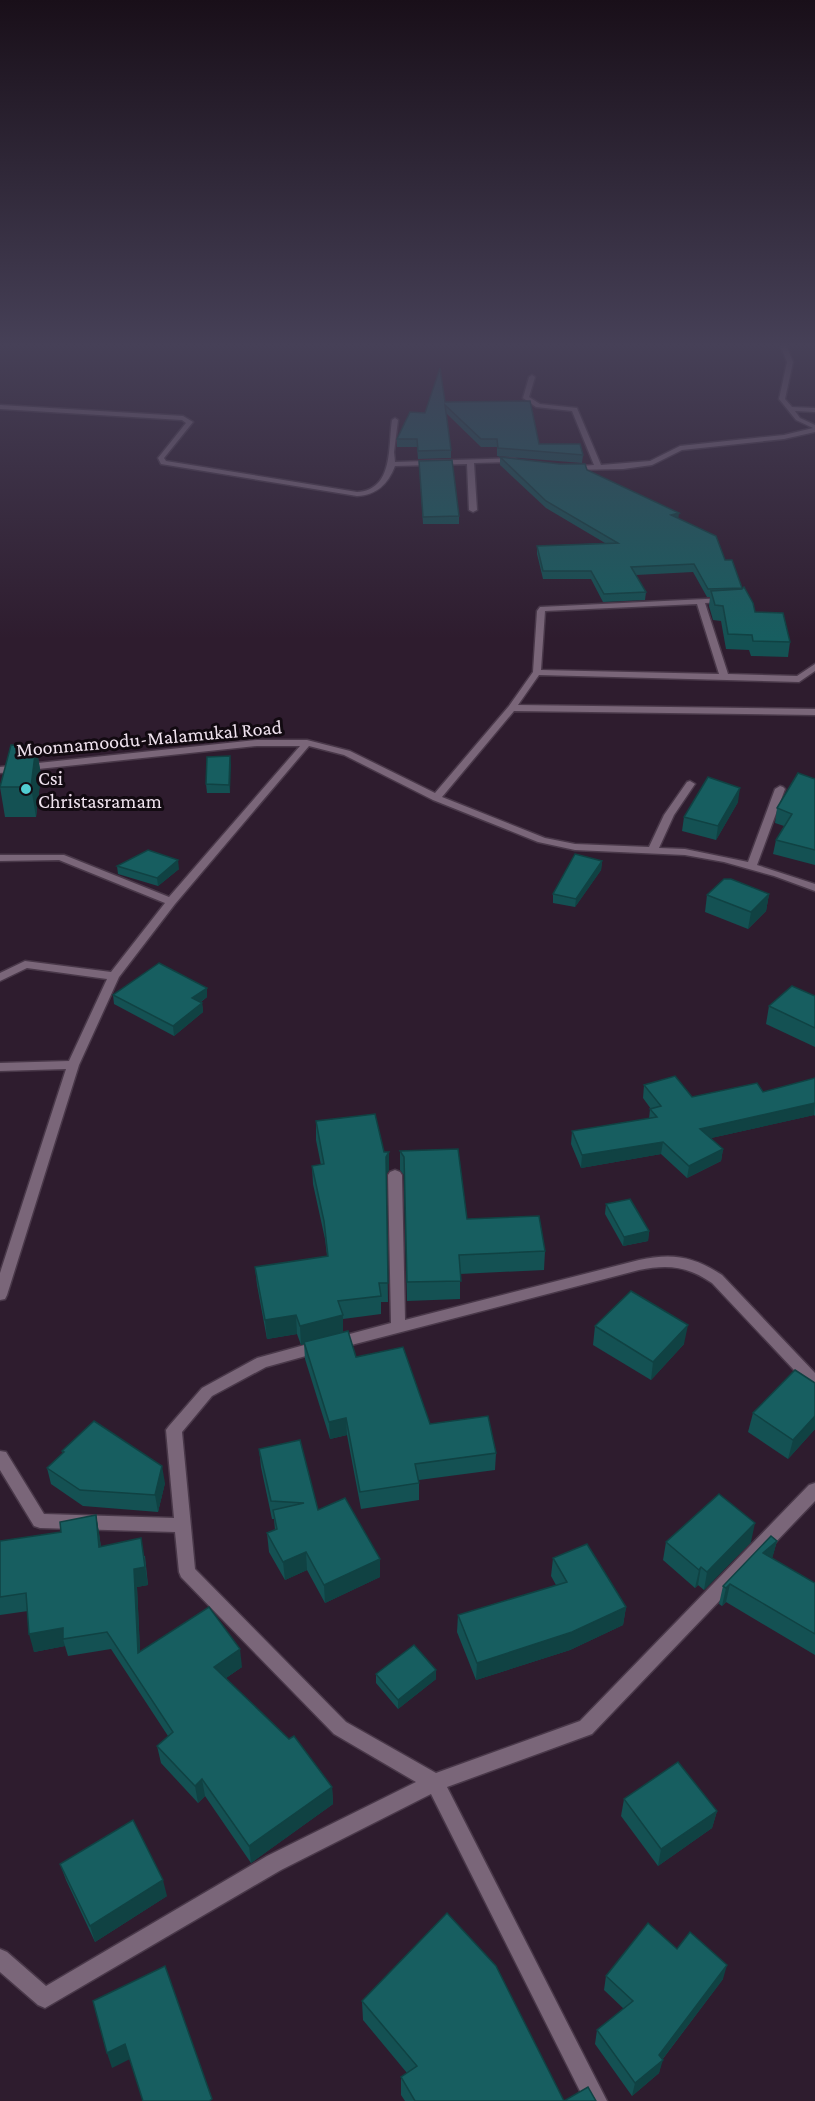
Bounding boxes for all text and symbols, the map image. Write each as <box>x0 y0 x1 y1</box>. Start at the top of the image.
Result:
street label: Moonnamoodu-Malamukal Road <box>15 715 283 761</box>
place label: Csi Christasramam <box>38 767 162 812</box>
marker: Csi Christasramam <box>19 782 33 796</box>

